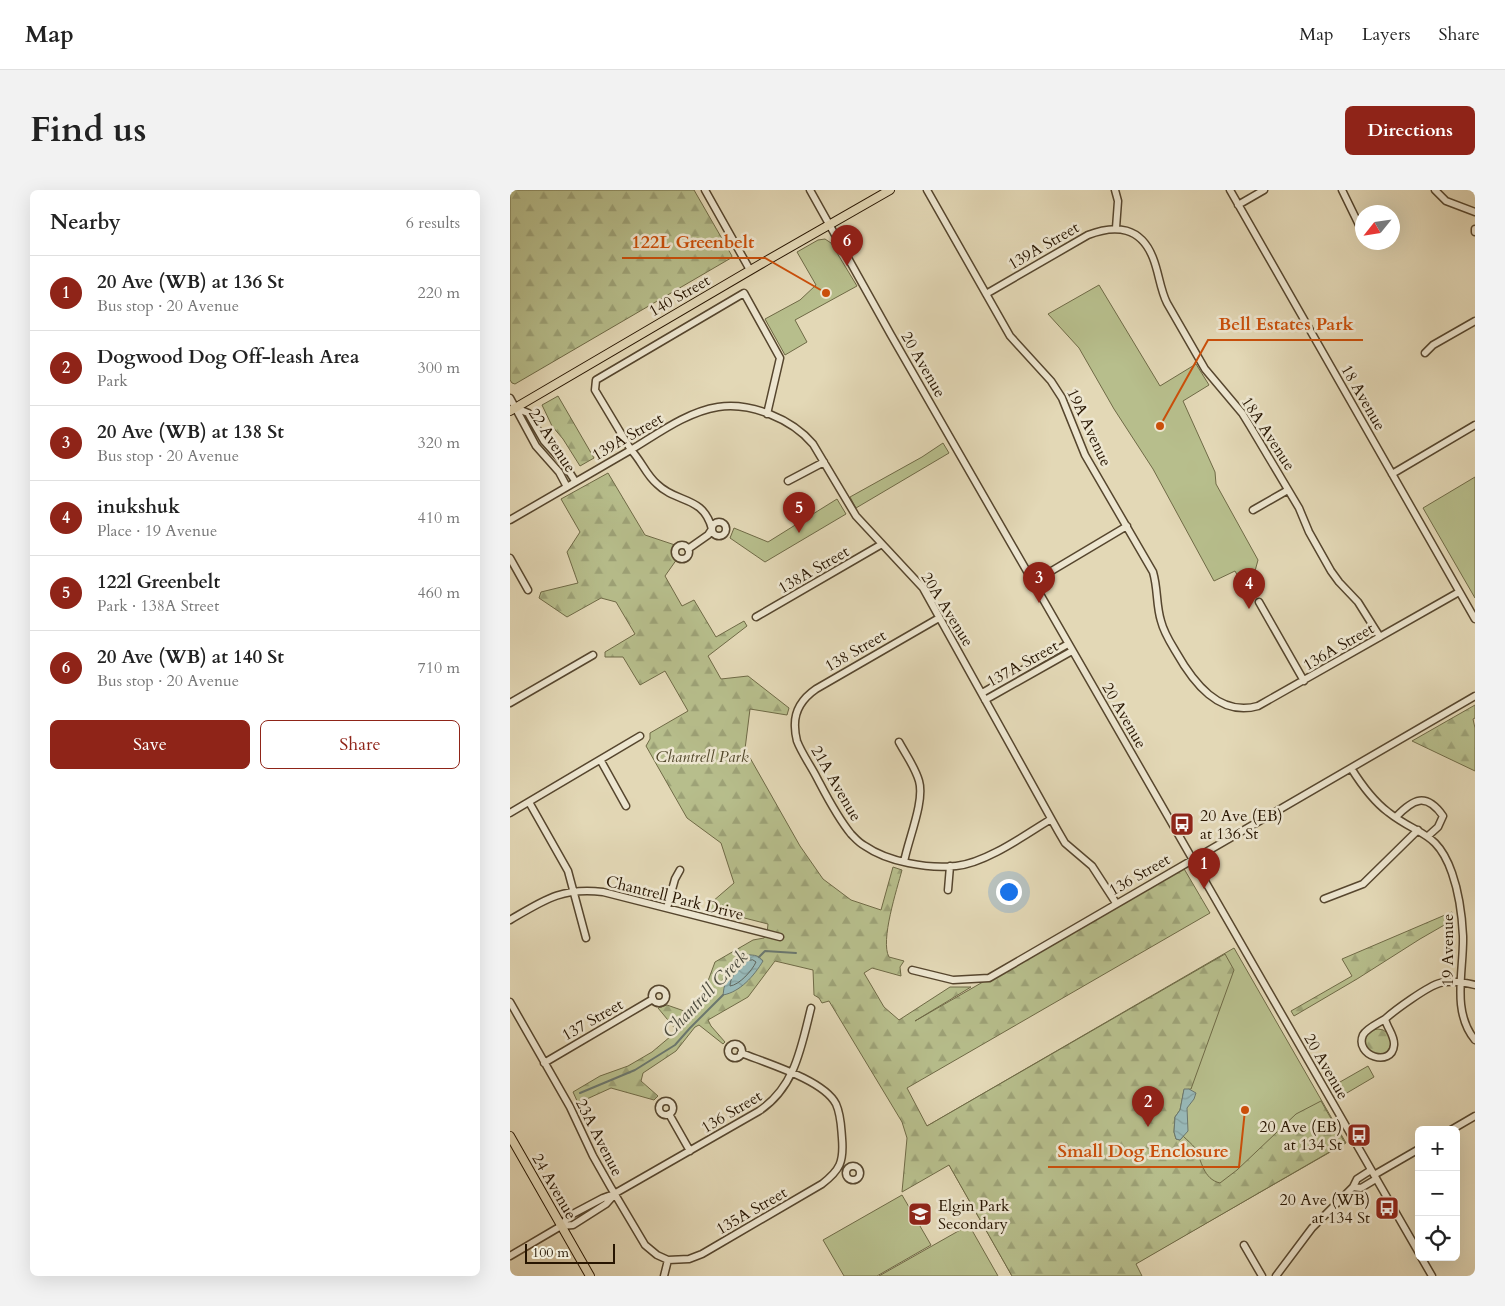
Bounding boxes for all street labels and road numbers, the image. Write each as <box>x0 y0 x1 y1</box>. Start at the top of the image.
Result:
street label: 139A Street <box>1004 217 1083 275</box>
street label: 140 Street <box>645 269 714 322</box>
street label: 20 Avenue <box>895 328 951 401</box>
street label: 18 Avenue <box>1335 361 1391 434</box>
street label: 19A Avenue <box>1061 385 1117 470</box>
street label: 18A Avenue <box>1236 392 1300 475</box>
street label: 22 Avenue <box>523 404 581 477</box>
street label: 139A Street <box>588 408 667 466</box>
street label: 138A Street <box>774 541 853 599</box>
street label: 20A Avenue <box>916 568 979 651</box>
street label: 136A Street <box>1299 618 1378 676</box>
street label: 138 Street <box>821 624 890 677</box>
street label: 137A Street <box>983 635 1062 693</box>
street label: 20 Avenue <box>1096 679 1152 752</box>
street label: 21A Avenue <box>806 742 867 825</box>
street label: 136 Street <box>1105 848 1174 901</box>
street label: Chantrell Park Drive <box>604 870 746 926</box>
street label: 19 Avenue <box>1437 914 1459 986</box>
street label: 137 Street <box>558 993 627 1046</box>
street label: 20 Avenue <box>1298 1030 1354 1103</box>
street label: 136 Street <box>697 1085 766 1139</box>
street label: 23A Avenue <box>570 1095 628 1180</box>
street label: 24 Avenue <box>526 1150 582 1223</box>
street label: 135A Street <box>712 1182 791 1240</box>

